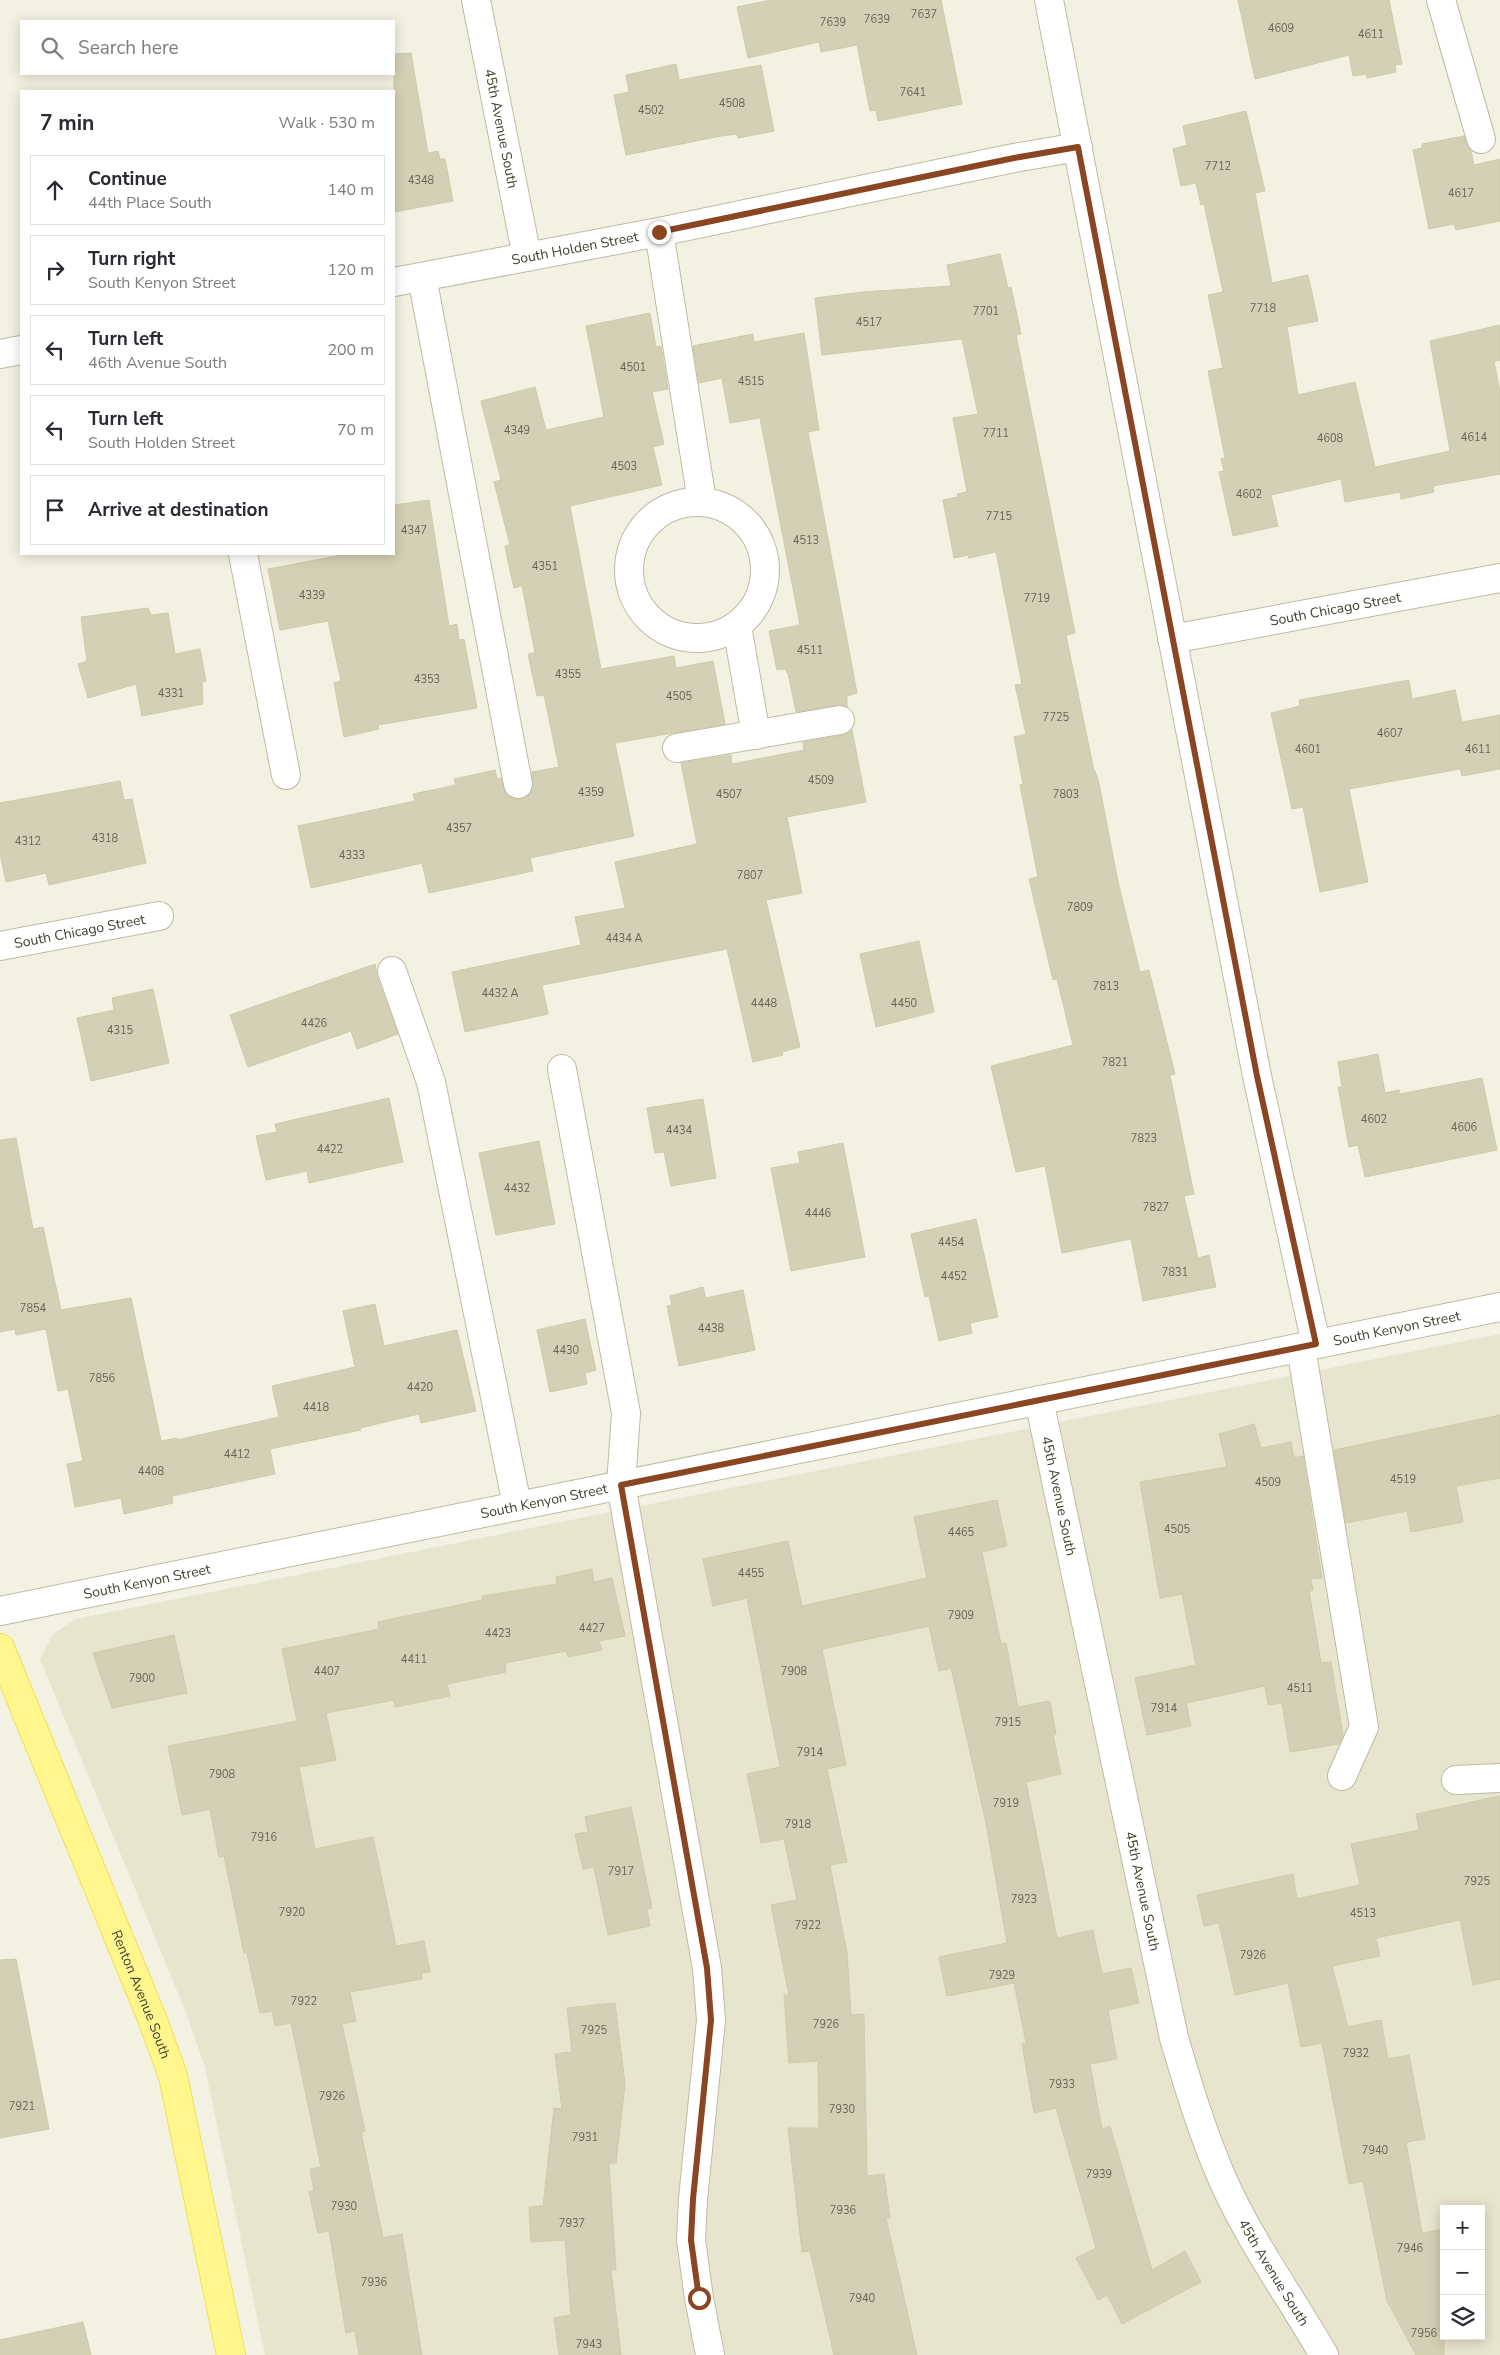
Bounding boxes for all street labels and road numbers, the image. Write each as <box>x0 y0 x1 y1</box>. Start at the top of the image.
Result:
street label: 45th Avenue South <box>480 67 523 190</box>
street label: South Holden Street <box>510 227 640 269</box>
street label: South Chicago Street <box>1268 587 1402 630</box>
street label: South Chicago Street <box>12 909 147 953</box>
street label: South Kenyon Street <box>1331 1306 1462 1350</box>
street label: 45th Avenue South <box>1037 1434 1081 1557</box>
street label: South Kenyon Street <box>479 1479 609 1523</box>
street label: South Kenyon Street <box>82 1559 212 1603</box>
street label: 45th Avenue South <box>1121 1830 1165 1953</box>
street label: Renton Avenue South <box>107 1927 175 2061</box>
street label: 45th Avenue South <box>1234 2216 1314 2329</box>

